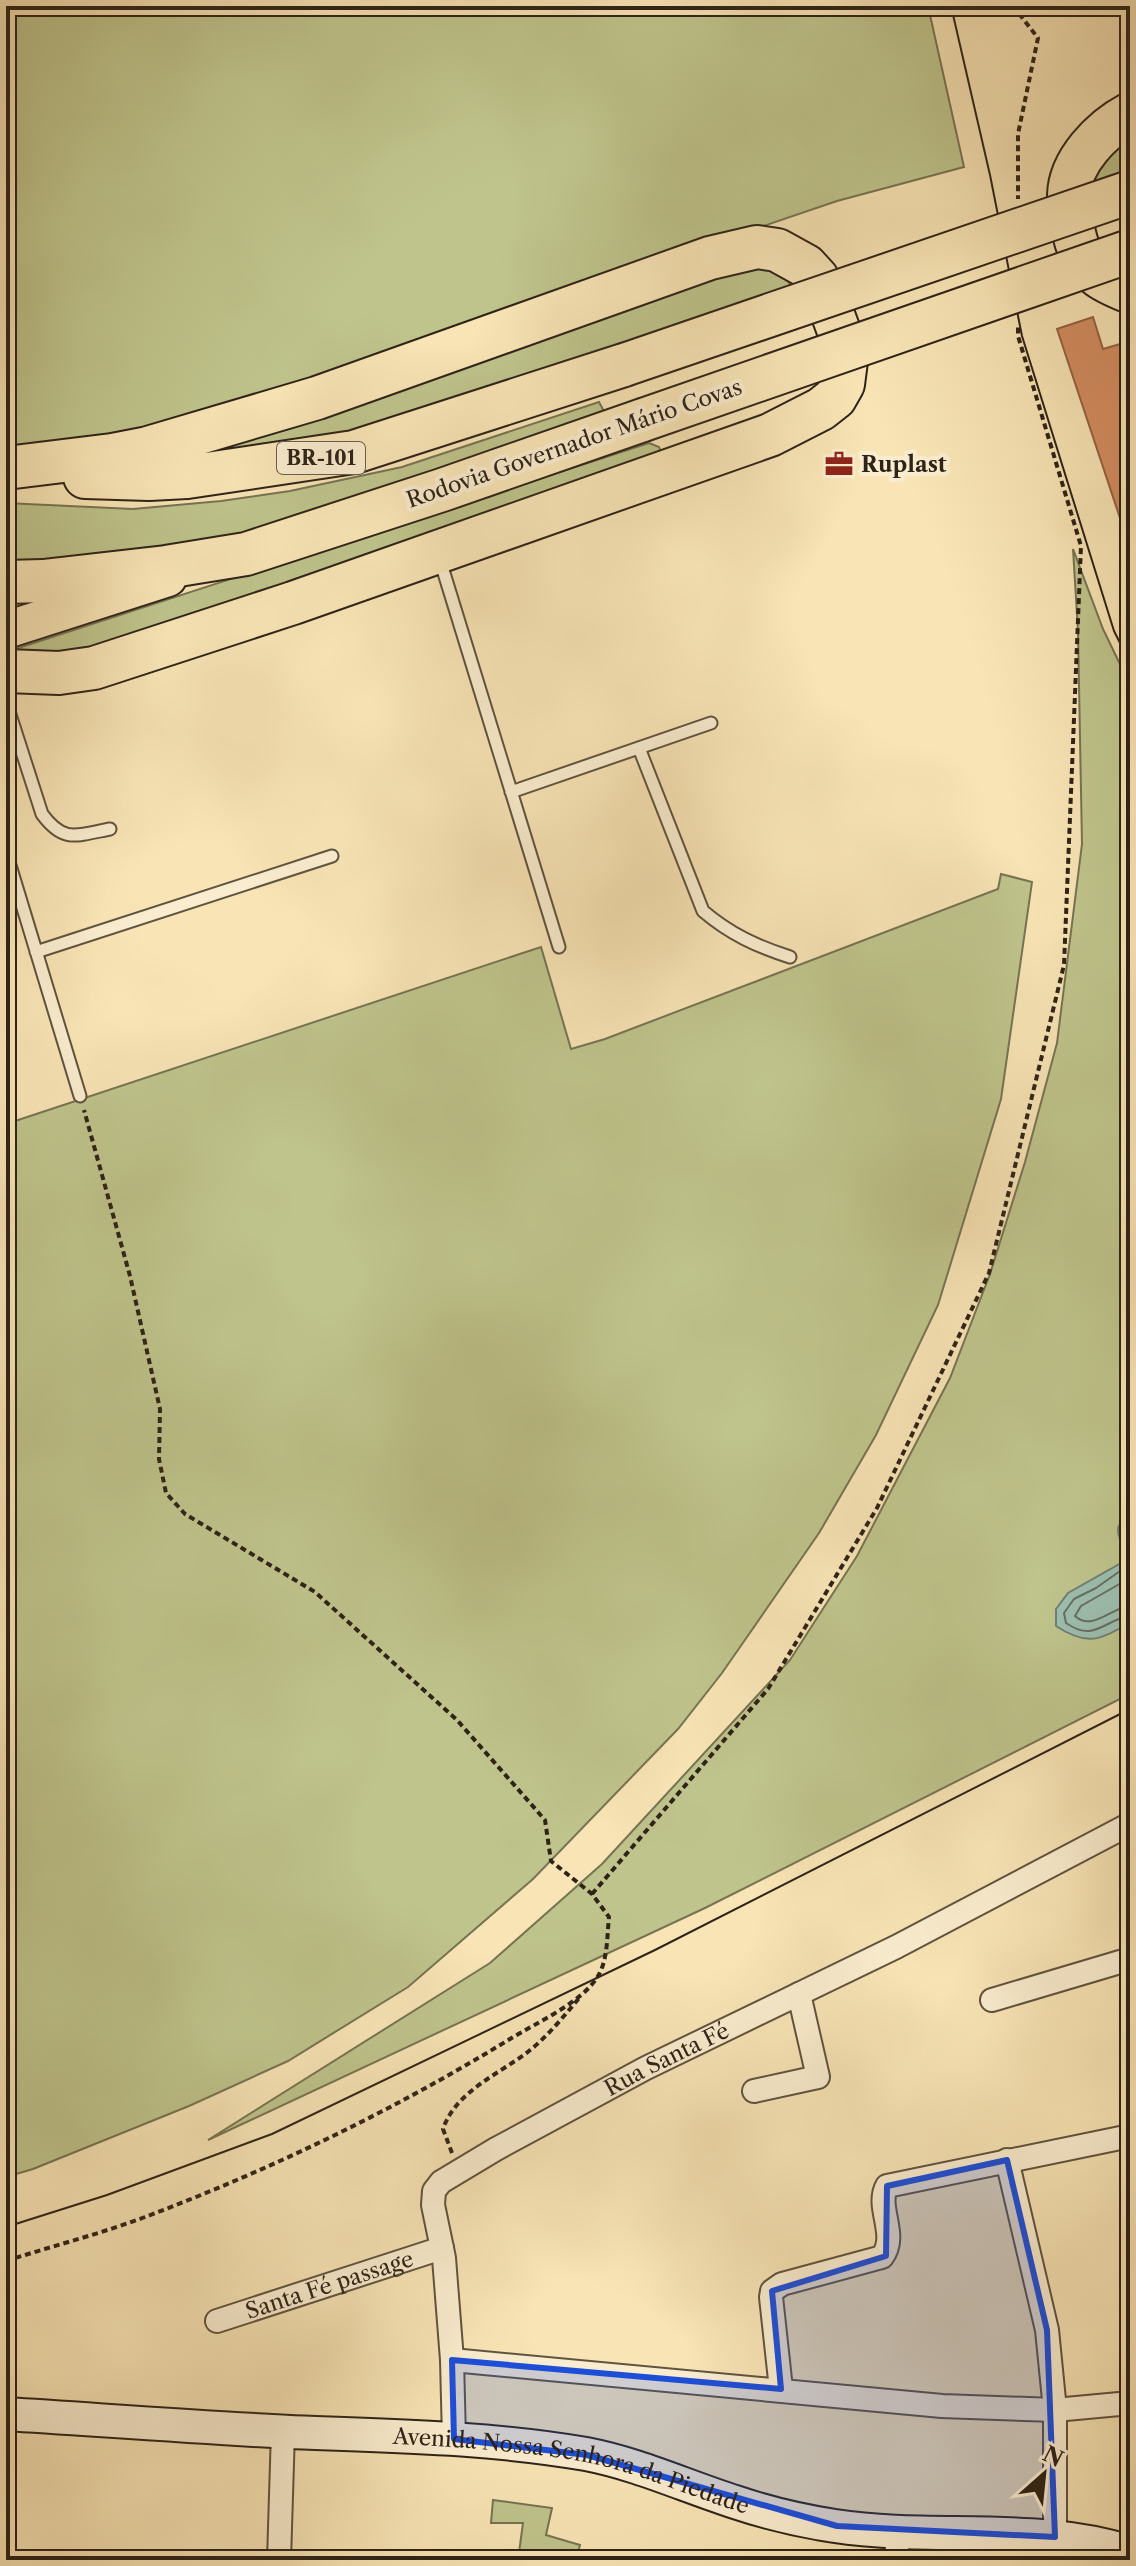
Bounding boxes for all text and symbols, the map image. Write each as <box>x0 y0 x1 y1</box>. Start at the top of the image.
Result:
street label: Rodovia Governador Mário Covas <box>403 373 745 514</box>
road number: BR-101 <box>277 442 365 474</box>
office icon: Ruplast <box>824 449 854 479</box>
place label: Ruplast <box>861 451 947 478</box>
street label: Rua Santa Fé <box>600 2017 734 2102</box>
street label: Santa Fé passage <box>242 2245 417 2325</box>
street label: Avenida Nossa Senhora da Piedade <box>391 2423 753 2520</box>
north arrow <box>1004 2434 1084 2514</box>
text: N <box>1038 2440 1068 2473</box>

